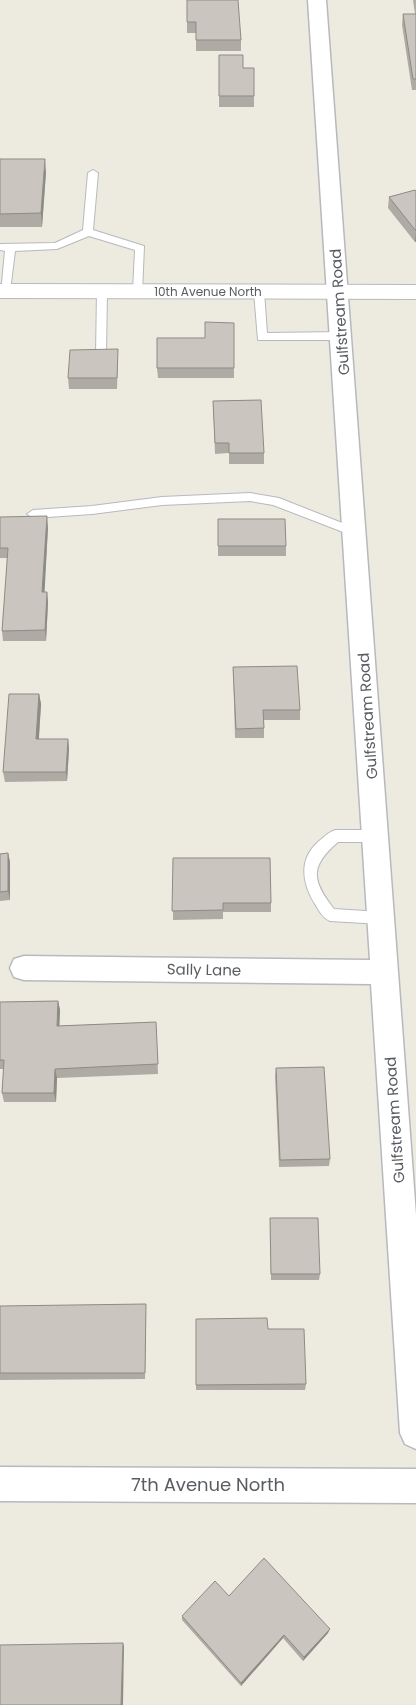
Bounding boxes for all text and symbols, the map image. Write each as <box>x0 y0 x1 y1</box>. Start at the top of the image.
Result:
street label: Gulfstream Road <box>325 248 354 376</box>
street label: 10th Avenue North <box>154 283 262 300</box>
street label: Gulfstream Road <box>353 652 382 780</box>
street label: Sally Lane <box>167 958 241 981</box>
street label: Gulfstream Road <box>380 1056 409 1184</box>
street label: 7th Avenue North <box>131 1472 285 1497</box>

